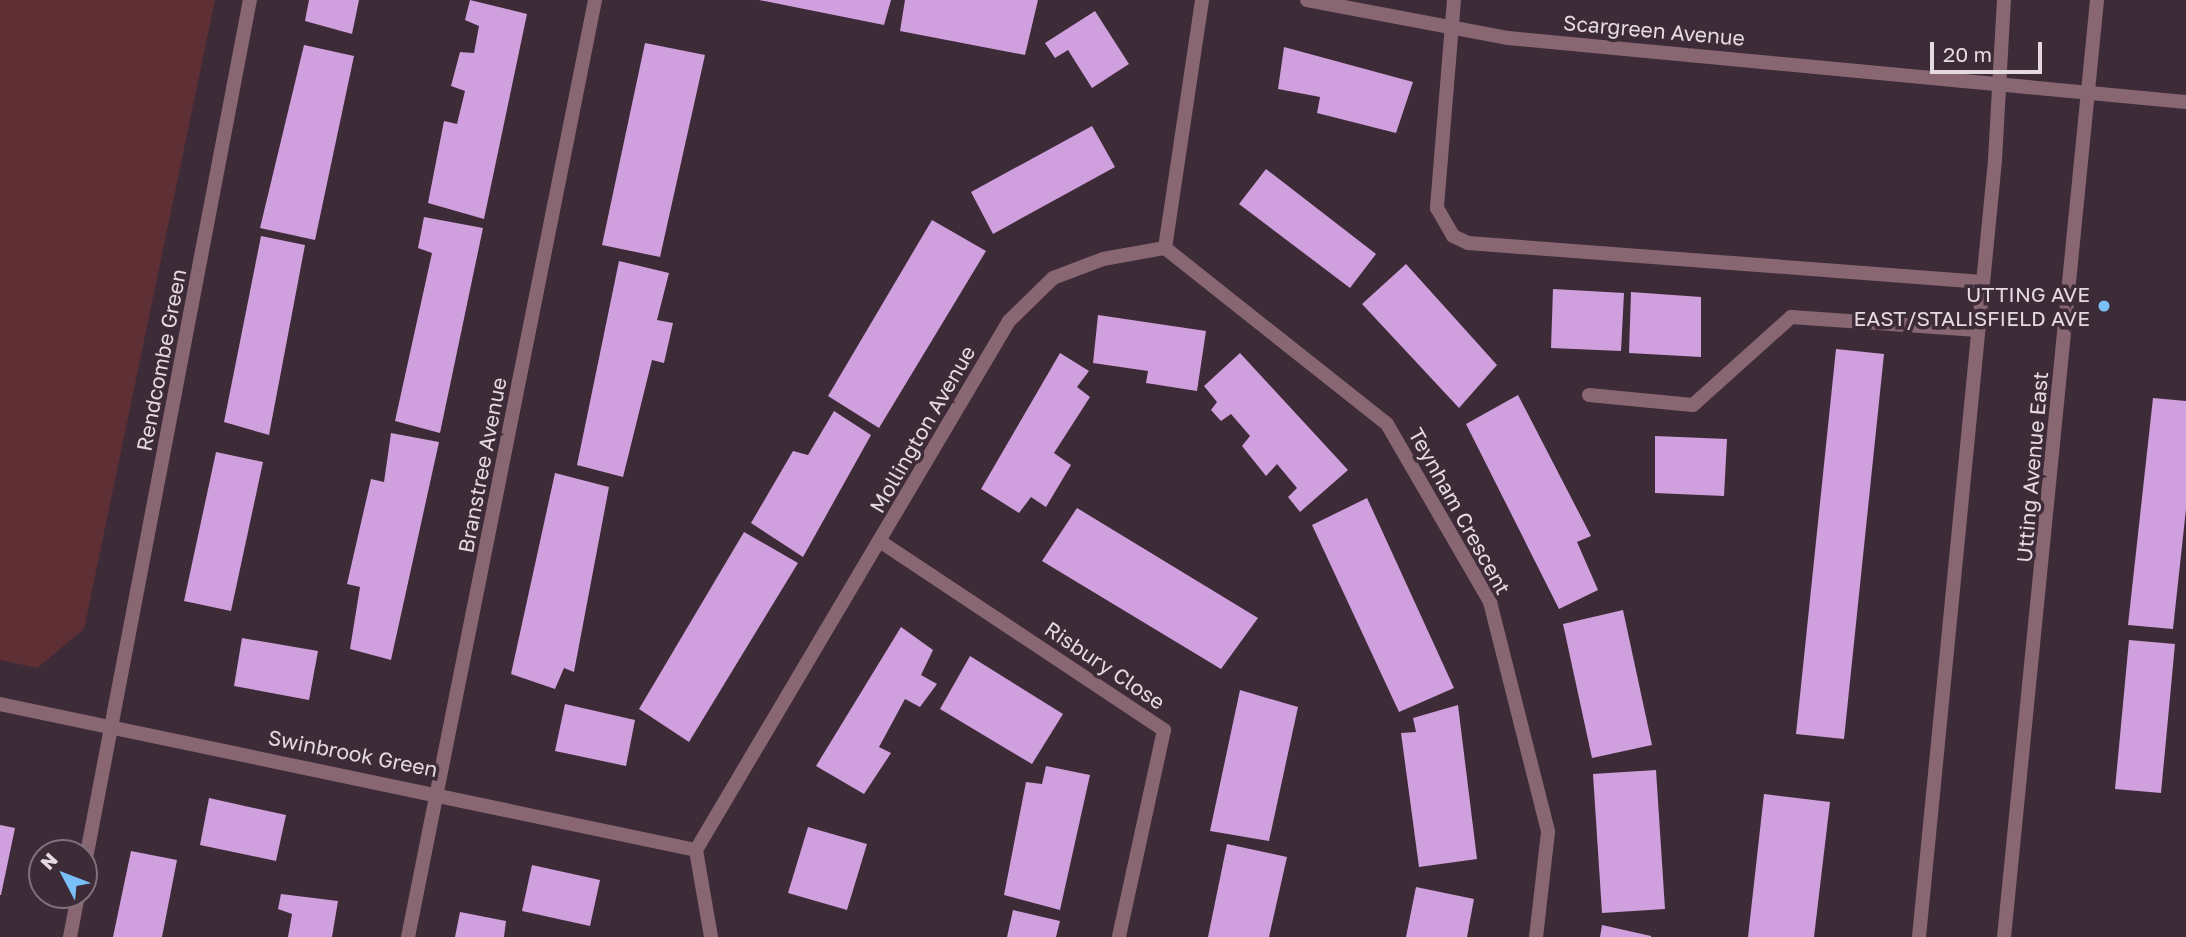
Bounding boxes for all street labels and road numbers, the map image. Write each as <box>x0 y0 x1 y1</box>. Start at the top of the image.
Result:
street label: Scargreen Avenue <box>1562 10 1746 50</box>
street label: Rendcombe Green <box>131 267 191 453</box>
street label: Mollington Avenue <box>864 341 980 517</box>
street label: Utting Avenue East <box>2011 370 2053 564</box>
street label: Branstree Avenue <box>453 375 511 555</box>
street label: Teynham Crescent <box>1404 423 1516 599</box>
street label: Risbury Close <box>1040 616 1170 714</box>
street label: Swinbrook Green <box>266 724 440 782</box>

